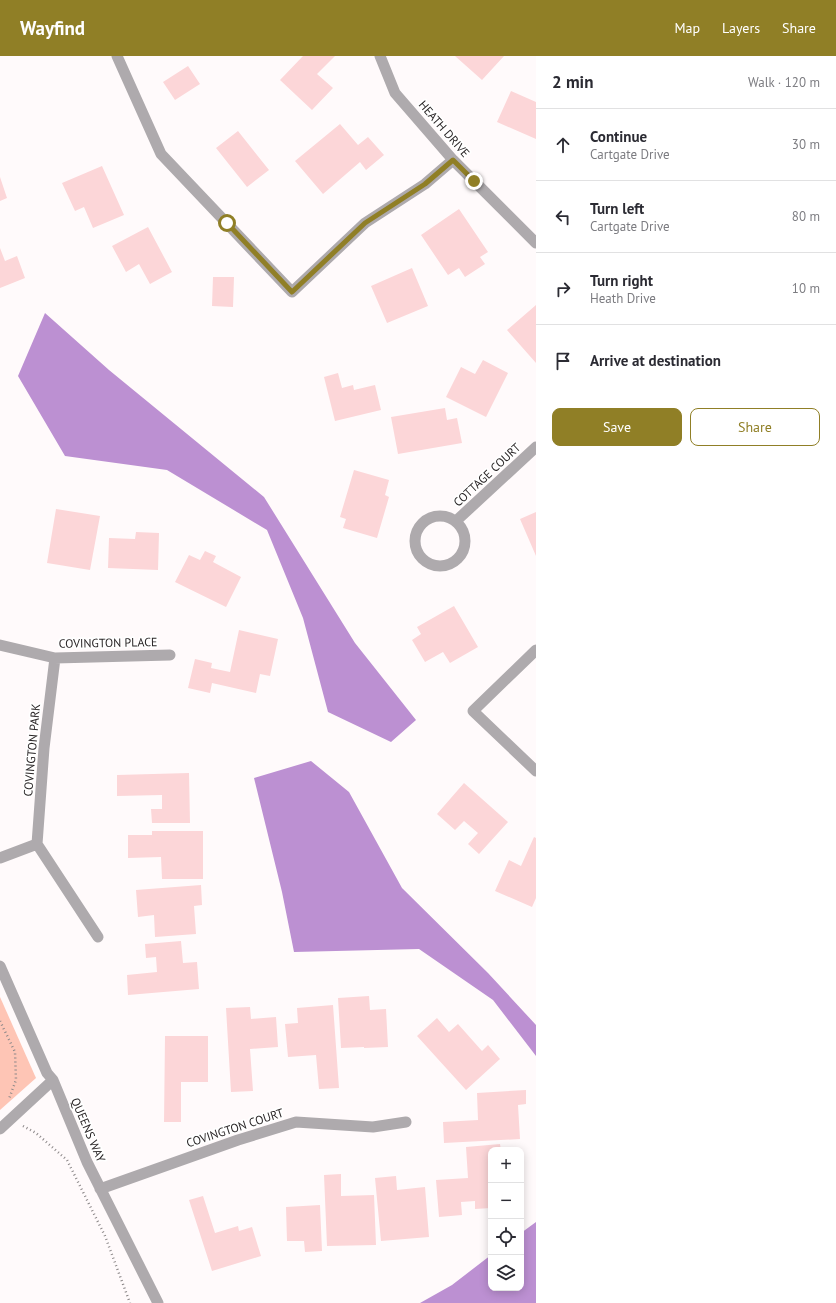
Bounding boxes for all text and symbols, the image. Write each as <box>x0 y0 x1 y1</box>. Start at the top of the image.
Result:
text: Wayfind <box>20 16 85 40</box>
text: Map <box>674 19 700 37</box>
text: Layers <box>722 19 760 37</box>
text: Share <box>782 19 816 37</box>
text: 2 min <box>552 71 593 93</box>
text: Walk · 120 m <box>748 74 820 91</box>
street label: HEATH DRIVE <box>416 97 473 160</box>
text: Continue <box>590 127 647 146</box>
icon: ahead <box>552 134 574 156</box>
text: 30 m <box>792 136 820 153</box>
text: Cartgate Drive <box>590 146 670 163</box>
route end <box>465 172 483 190</box>
text: Turn left <box>590 199 644 218</box>
icon: left <box>552 206 574 228</box>
text: 80 m <box>792 208 820 225</box>
route start <box>218 214 236 232</box>
text: Cartgate Drive <box>590 218 670 235</box>
text: Turn right <box>590 271 653 290</box>
icon: right <box>552 278 574 300</box>
text: 10 m <box>792 280 820 297</box>
text: Heath Drive <box>590 290 656 307</box>
icon: arrive <box>552 350 574 372</box>
text: Arrive at destination <box>590 351 721 370</box>
button: Save <box>552 408 682 446</box>
button: Share <box>690 408 820 446</box>
street label: COTTAGE COURT <box>450 440 524 510</box>
street label: COVINGTON PLACE <box>59 634 157 651</box>
street label: COVINGTON PARK <box>20 703 43 797</box>
street label: QUEENS WAY <box>68 1095 109 1165</box>
street label: COVINGTON COURT <box>184 1105 286 1150</box>
map controls <box>488 1147 524 1291</box>
button: + <box>488 1147 524 1183</box>
button: − <box>488 1183 524 1219</box>
button: locate <box>488 1219 524 1255</box>
button: layers <box>488 1255 524 1291</box>

